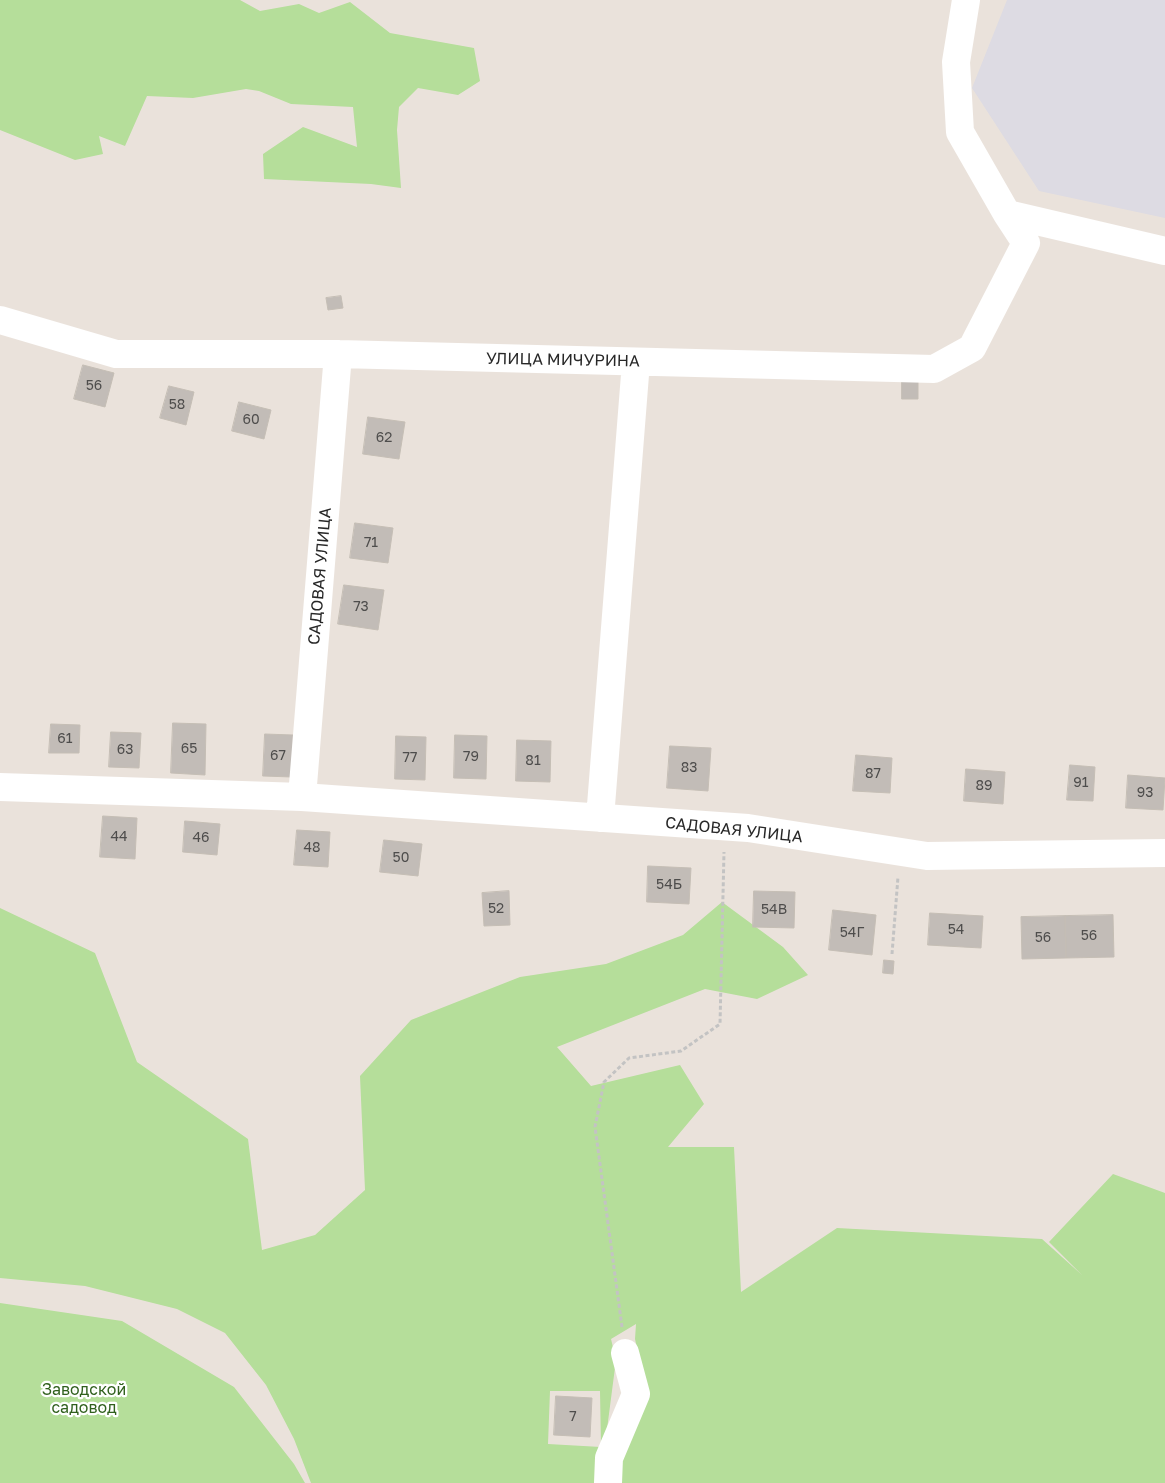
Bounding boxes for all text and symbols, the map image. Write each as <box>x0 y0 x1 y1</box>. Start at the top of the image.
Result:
street label: УЛИЦА МИЧУРИНА <box>486 349 640 371</box>
house number: 56 <box>86 378 102 394</box>
house number: 58 <box>169 397 185 413</box>
house number: 60 <box>242 412 260 428</box>
house number: 62 <box>376 430 392 446</box>
street label: САДОВАЯ УЛИЦА <box>304 506 336 646</box>
house number: 71 <box>364 535 378 551</box>
house number: 73 <box>353 599 369 615</box>
house number: 61 <box>57 731 73 747</box>
house number: 65 <box>181 741 197 757</box>
house number: 63 <box>117 742 133 758</box>
house number: 67 <box>270 748 286 764</box>
house number: 79 <box>463 749 479 765</box>
house number: 77 <box>403 750 417 766</box>
house number: 81 <box>525 753 541 769</box>
house number: 83 <box>681 760 697 776</box>
house number: 87 <box>865 766 881 782</box>
house number: 91 <box>1073 775 1089 791</box>
house number: 89 <box>975 778 993 794</box>
house number: 93 <box>1137 785 1153 801</box>
street label: САДОВАЯ УЛИЦА <box>664 813 804 847</box>
house number: 44 <box>110 829 128 845</box>
house number: 46 <box>192 830 210 846</box>
house number: 48 <box>303 840 321 856</box>
house number: 50 <box>393 850 409 866</box>
house number: 54Б <box>656 877 682 893</box>
house number: 52 <box>488 901 504 917</box>
house number: 54В <box>761 902 787 918</box>
house number: 54 <box>948 922 964 938</box>
house number: 54Г <box>840 925 864 941</box>
house number: 56 <box>1081 928 1097 944</box>
house number: 56 <box>1035 930 1051 946</box>
park label: Заводской садовод <box>42 1380 126 1418</box>
house number: 7 <box>569 1409 577 1425</box>

